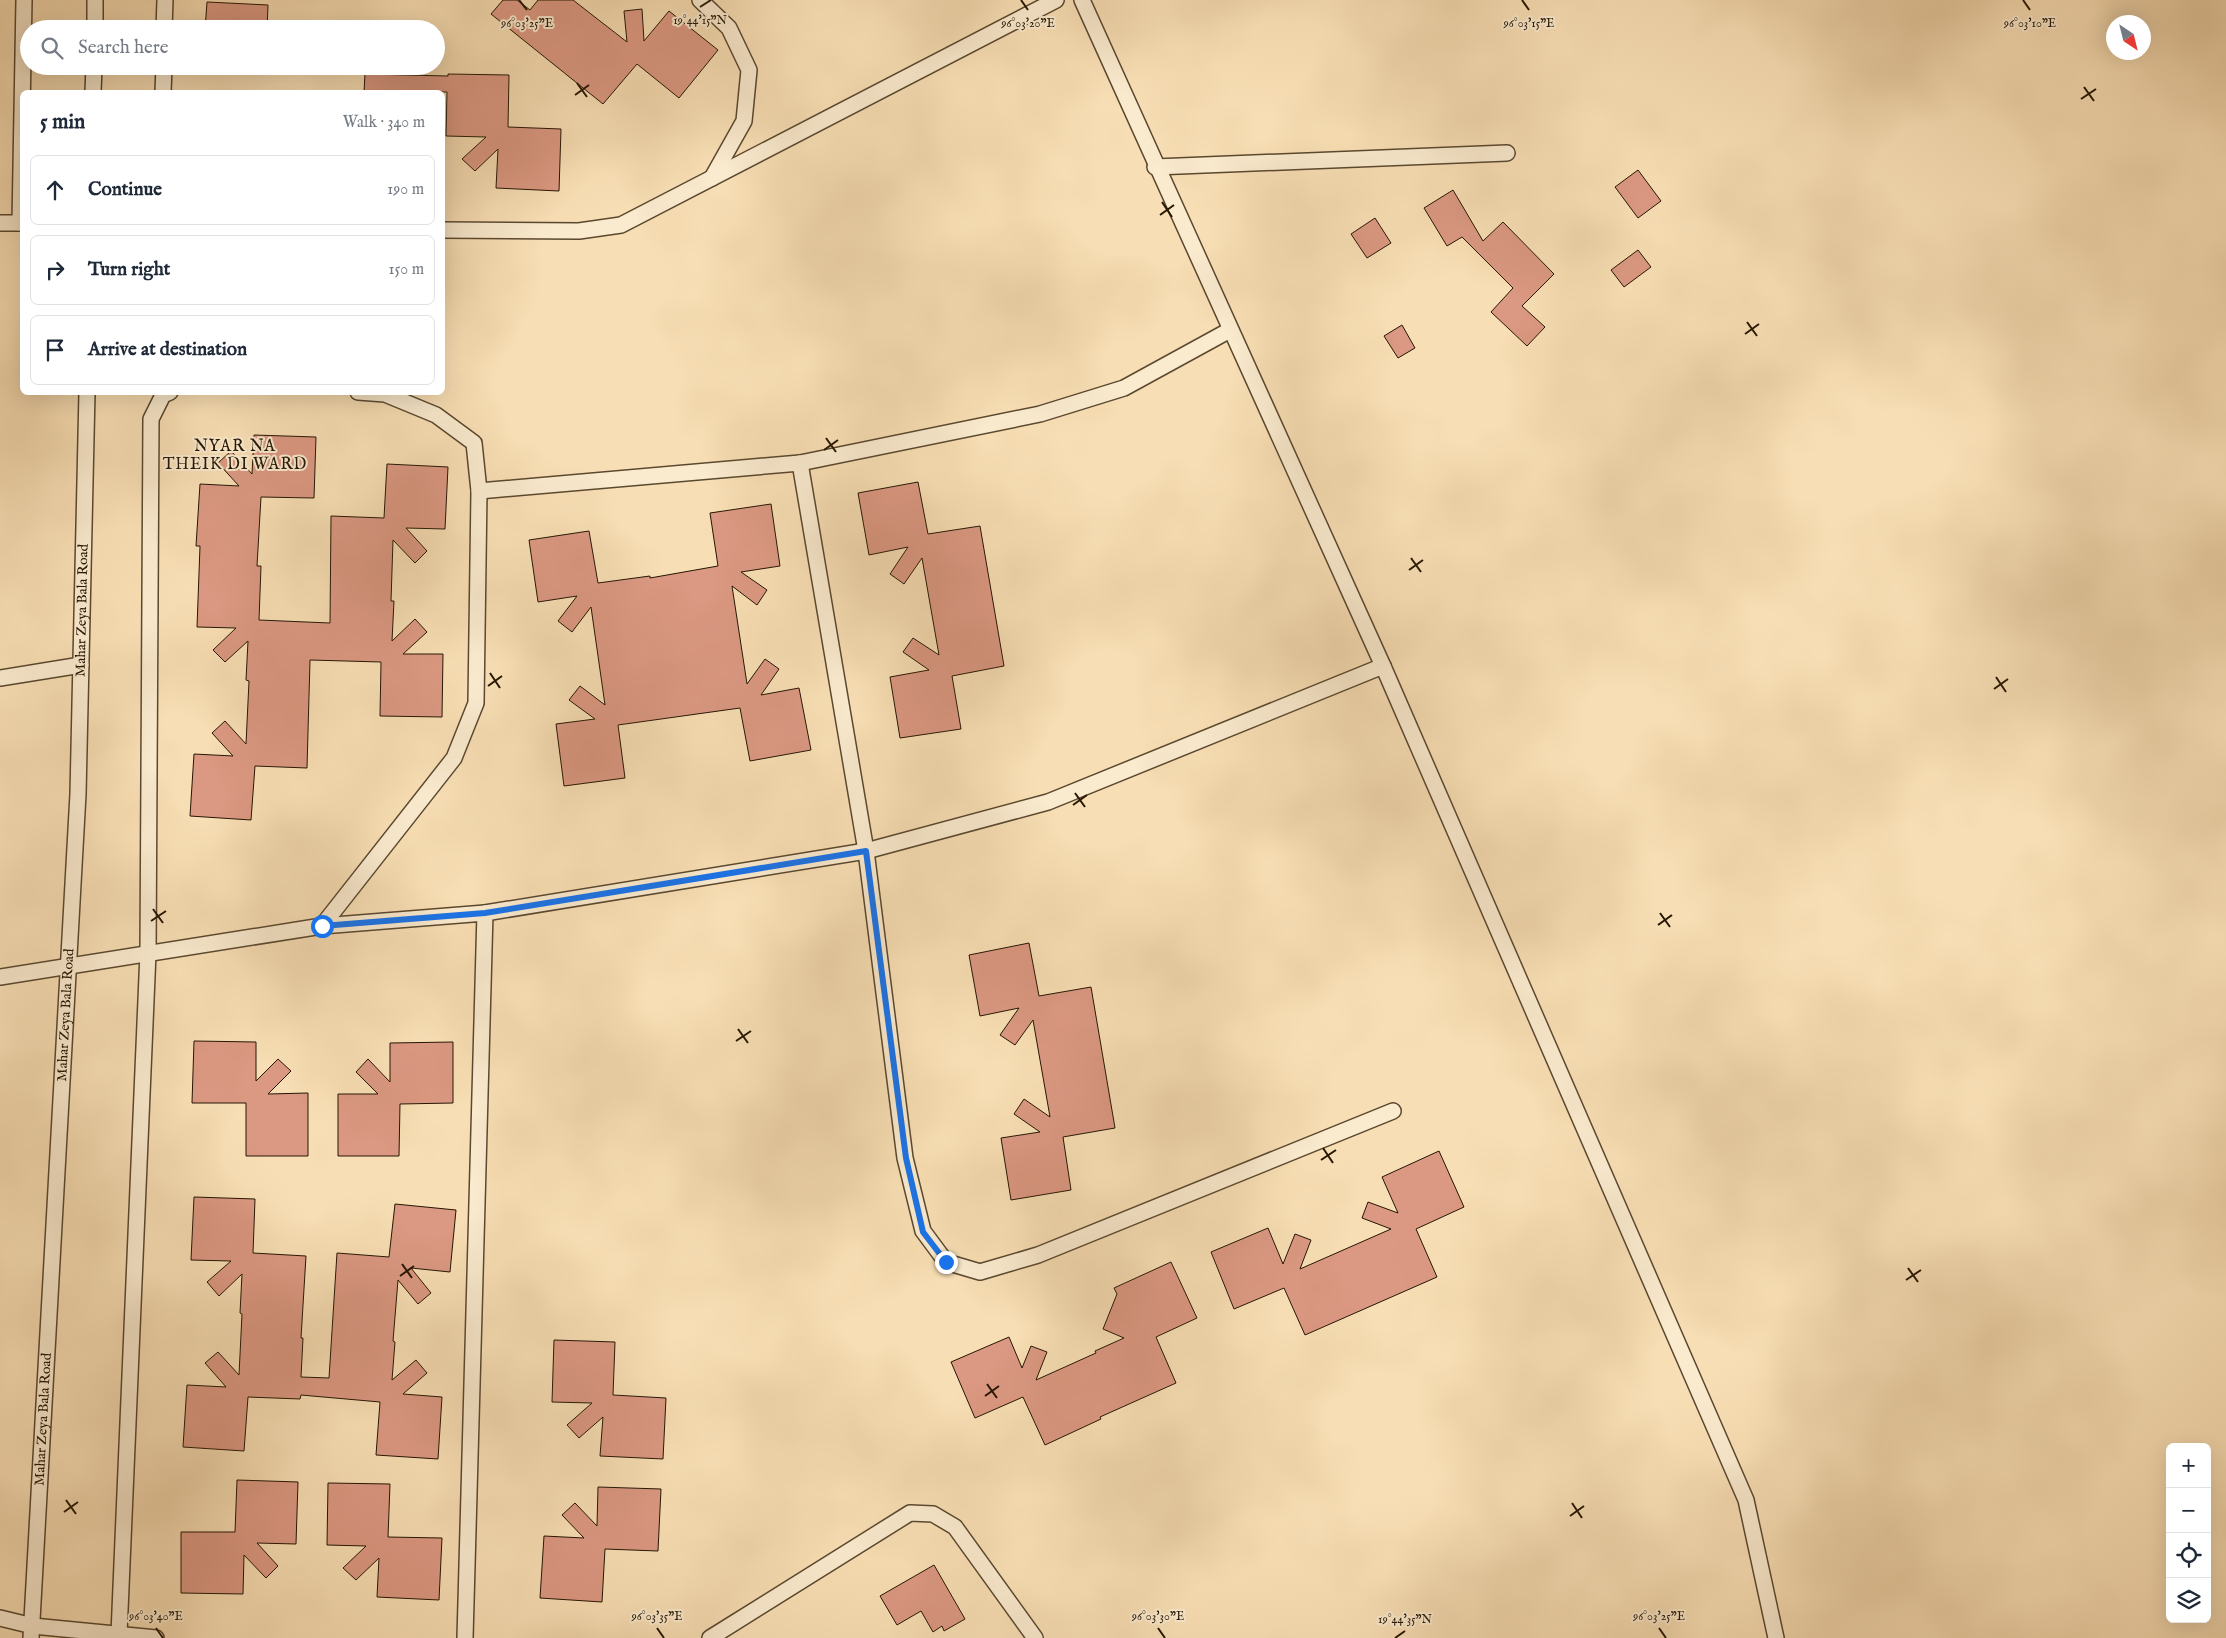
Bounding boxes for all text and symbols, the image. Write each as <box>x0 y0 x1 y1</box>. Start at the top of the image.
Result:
text: 19°44'15"N <box>673 13 727 28</box>
north arrow <box>2106 15 2151 60</box>
text: 96°03'25"E <box>500 16 553 31</box>
text: 96°03'20"E <box>1000 16 1055 31</box>
text: 96°03'15"E <box>1503 16 1554 31</box>
text: 96°03'10"E <box>2003 16 2056 31</box>
search box <box>20 20 445 75</box>
icon: search <box>38 34 66 62</box>
text: Search here <box>78 36 169 60</box>
text: 5 min <box>40 109 85 136</box>
text: Walk · 340 m <box>343 113 425 133</box>
icon: ahead <box>41 176 69 204</box>
text: Continue <box>88 178 162 202</box>
text: 190 m <box>387 180 424 200</box>
icon: right <box>41 256 69 284</box>
text: Turn right <box>88 258 170 282</box>
text: 150 m <box>389 260 424 280</box>
icon: arrive <box>41 336 69 364</box>
text: Arrive at destination <box>88 338 247 362</box>
district label: NYAR NA THEIK DI WARD <box>163 437 307 475</box>
street label: Mahar Zeya Bala Road <box>72 543 93 677</box>
route start <box>311 915 334 938</box>
street label: Mahar Zeya Bala Road <box>53 947 78 1082</box>
route end <box>935 1251 958 1274</box>
street label: Mahar Zeya Bala Road <box>30 1352 56 1486</box>
map controls <box>2166 1443 2211 1623</box>
button: + <box>2166 1443 2211 1488</box>
button: − <box>2166 1488 2211 1533</box>
button: locate <box>2166 1533 2211 1578</box>
button: layers <box>2166 1578 2211 1623</box>
text: 96°03'40"E <box>128 1609 183 1624</box>
text: 96°03'35"E <box>631 1609 682 1624</box>
text: 96°03'30"E <box>1131 1609 1184 1624</box>
text: 96°03'25"E <box>1632 1609 1685 1624</box>
text: 19°44'35"N <box>1378 1612 1432 1627</box>

